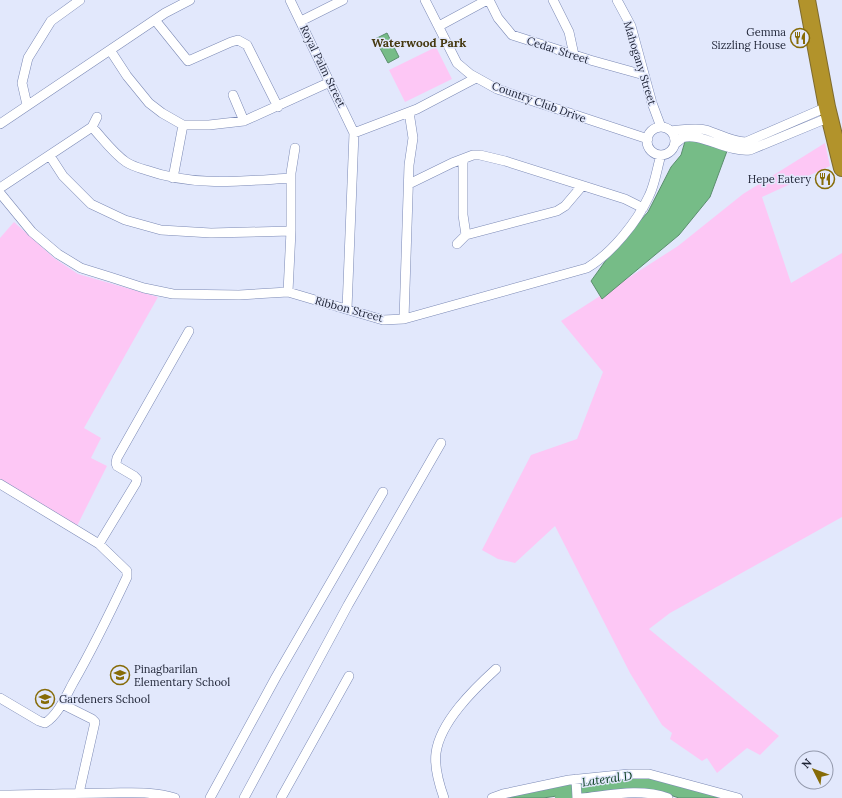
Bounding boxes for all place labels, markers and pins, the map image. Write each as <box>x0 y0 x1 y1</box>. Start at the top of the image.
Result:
place label: Gemma Sizzling House <box>711 25 786 52</box>
restaurant icon: Gemma Sizzling House <box>789 27 811 49</box>
restaurant icon: Hepe Eatery <box>814 168 836 190</box>
place label: Hepe Eatery <box>748 172 811 186</box>
place label: Pinagbarilan Elementary School <box>134 662 230 689</box>
school or university icon: Pinagbarilan Elementary School <box>109 664 131 686</box>
school or university icon: Gardeners School <box>34 688 56 710</box>
place label: Gardeners School <box>59 692 150 706</box>

